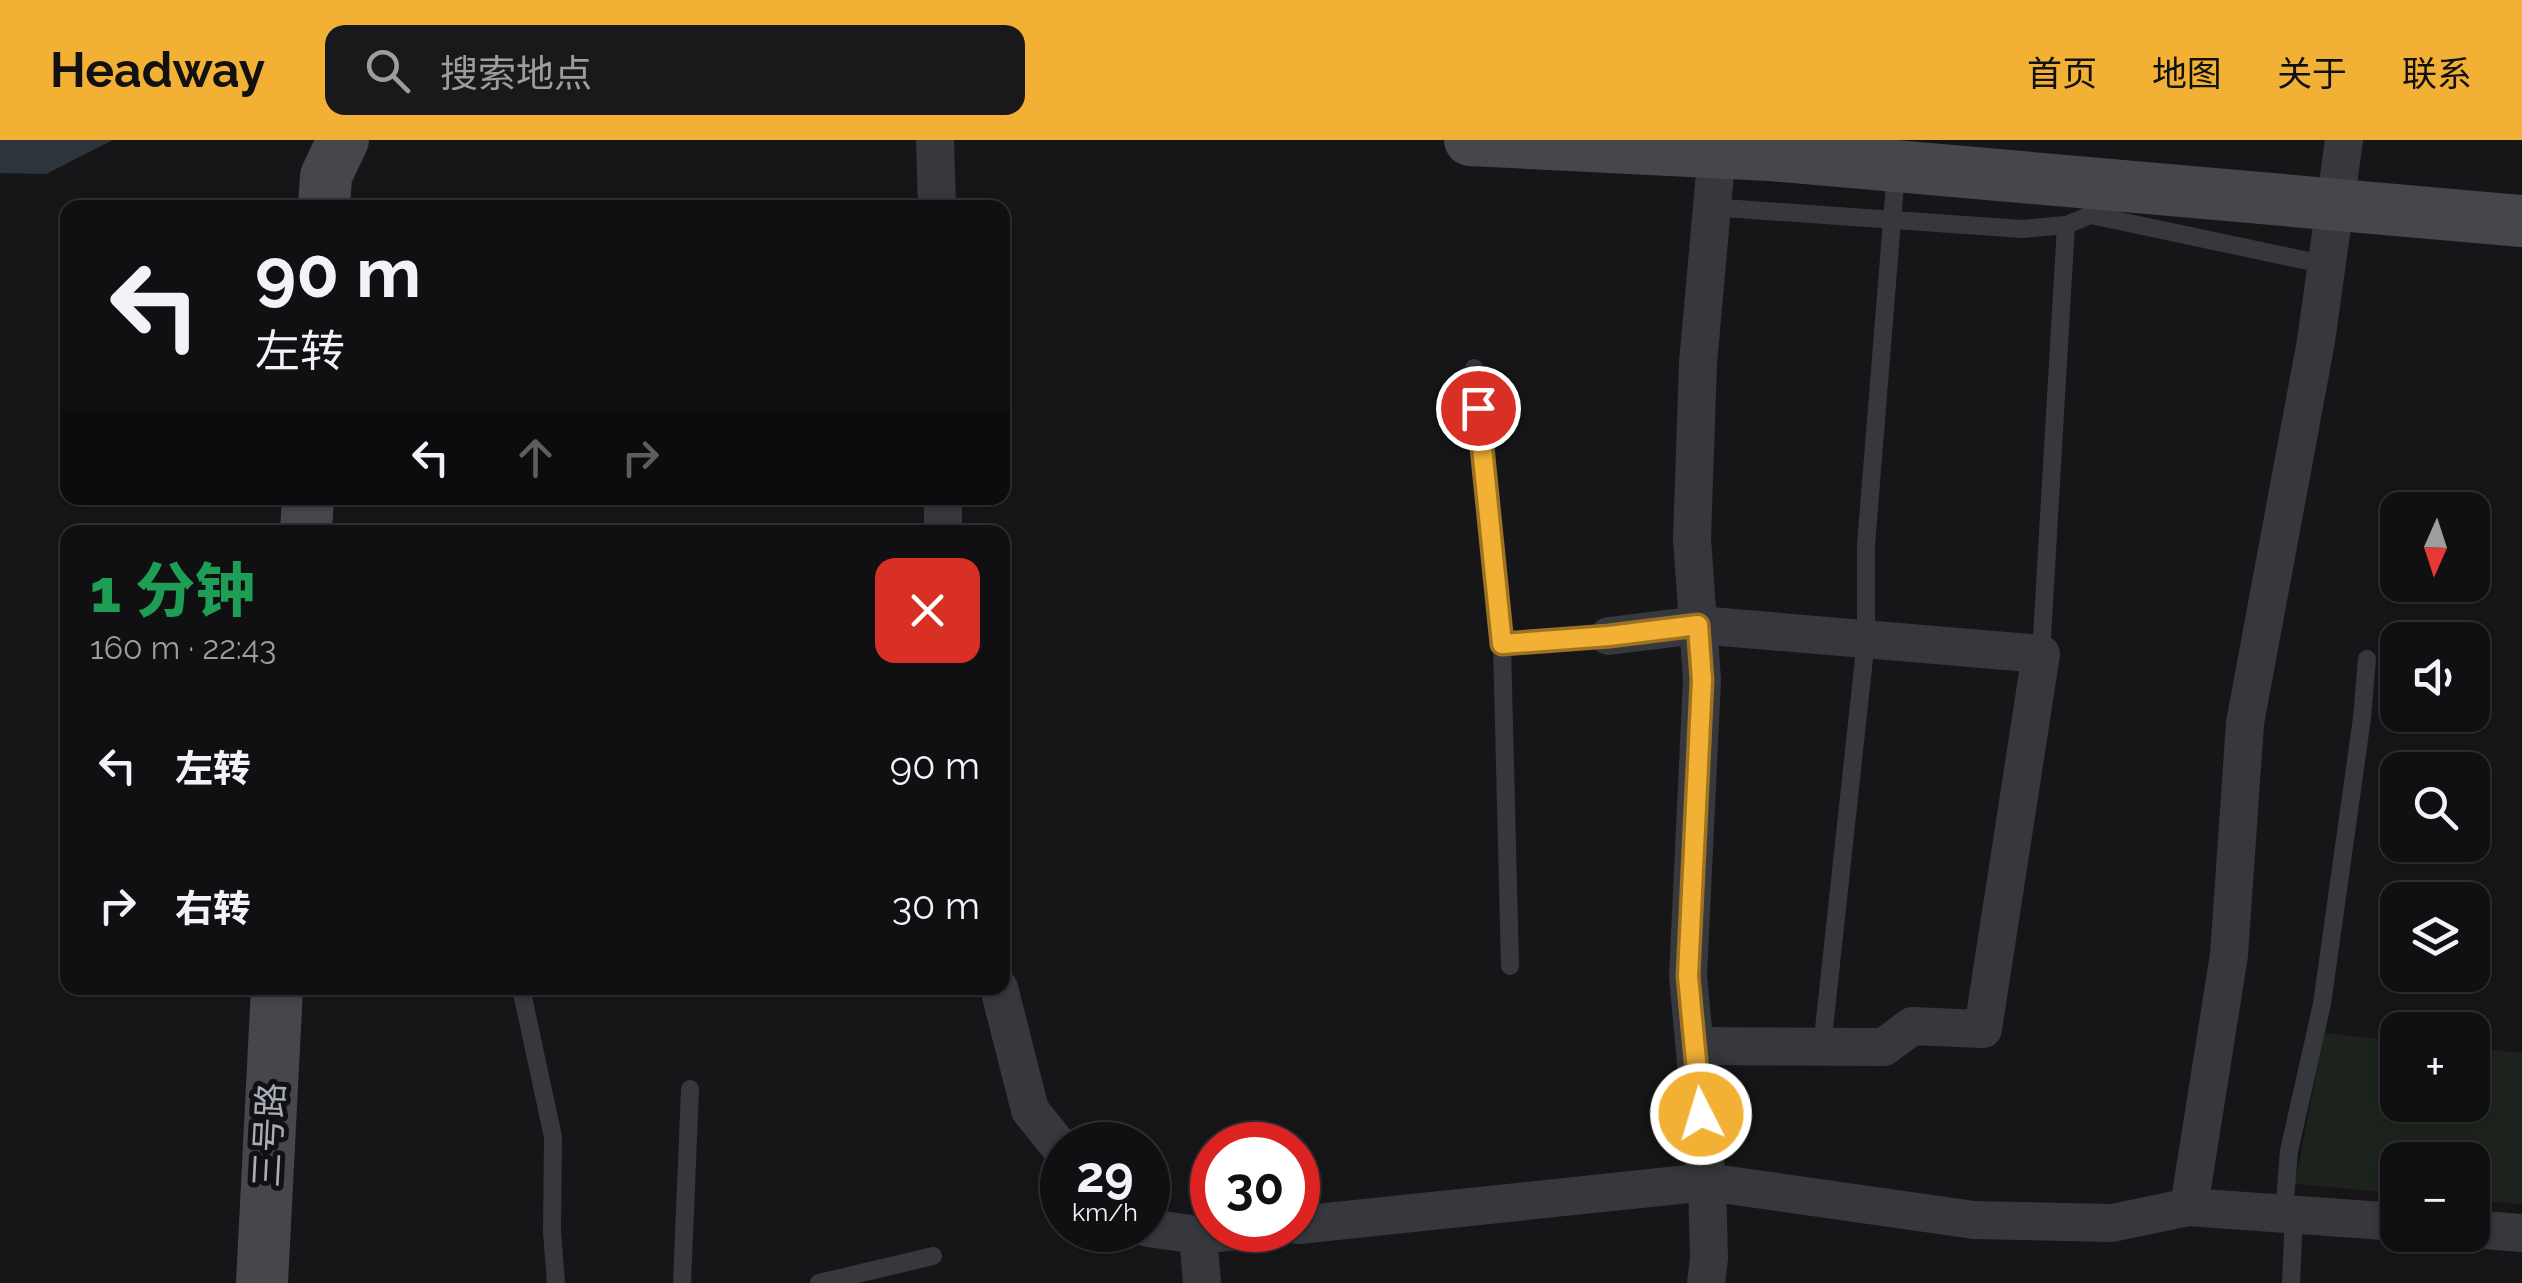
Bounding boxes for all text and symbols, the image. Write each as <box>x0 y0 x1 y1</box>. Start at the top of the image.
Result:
search box <box>325 25 1025 115</box>
text: Headway <box>50 42 265 98</box>
icon: search <box>360 43 415 98</box>
text: 搜索地点 <box>440 51 592 96</box>
text: 首页 <box>2027 53 2097 94</box>
text: 地图 <box>2152 53 2222 94</box>
text: 关于 <box>2277 53 2347 94</box>
text: 联系 <box>2402 53 2472 94</box>
text: 90 m <box>255 231 421 313</box>
icon: left <box>90 240 220 370</box>
text: 左转 <box>255 325 345 378</box>
pin <box>1436 366 1521 451</box>
icon: arrive <box>1451 381 1506 436</box>
icon: left <box>403 430 458 485</box>
icon: ahead <box>508 430 563 485</box>
icon: right <box>613 430 668 485</box>
north arrow <box>2380 492 2490 602</box>
map controls <box>2380 492 2490 1252</box>
text: 1 分钟 <box>90 556 255 626</box>
button: close <box>875 558 980 663</box>
button: sound <box>2380 622 2490 732</box>
text: 160 m · 22:43 <box>90 629 276 666</box>
icon: left <box>90 738 145 793</box>
text: 90 m <box>890 743 980 788</box>
text: 左转 <box>175 746 251 791</box>
button: search <box>2380 752 2490 862</box>
icon: right <box>90 878 145 933</box>
button: layers <box>2380 882 2490 992</box>
text: 30 m <box>892 883 980 928</box>
text: 右转 <box>175 886 251 931</box>
button: + <box>2380 1012 2490 1122</box>
position arrow <box>1649 1062 1753 1166</box>
street label: 三号路 <box>245 1081 292 1188</box>
speed limit sign: 30 <box>1190 1122 1320 1252</box>
button: − <box>2380 1142 2490 1252</box>
text: 29 <box>1076 1145 1134 1204</box>
text: km/h <box>1072 1197 1138 1227</box>

